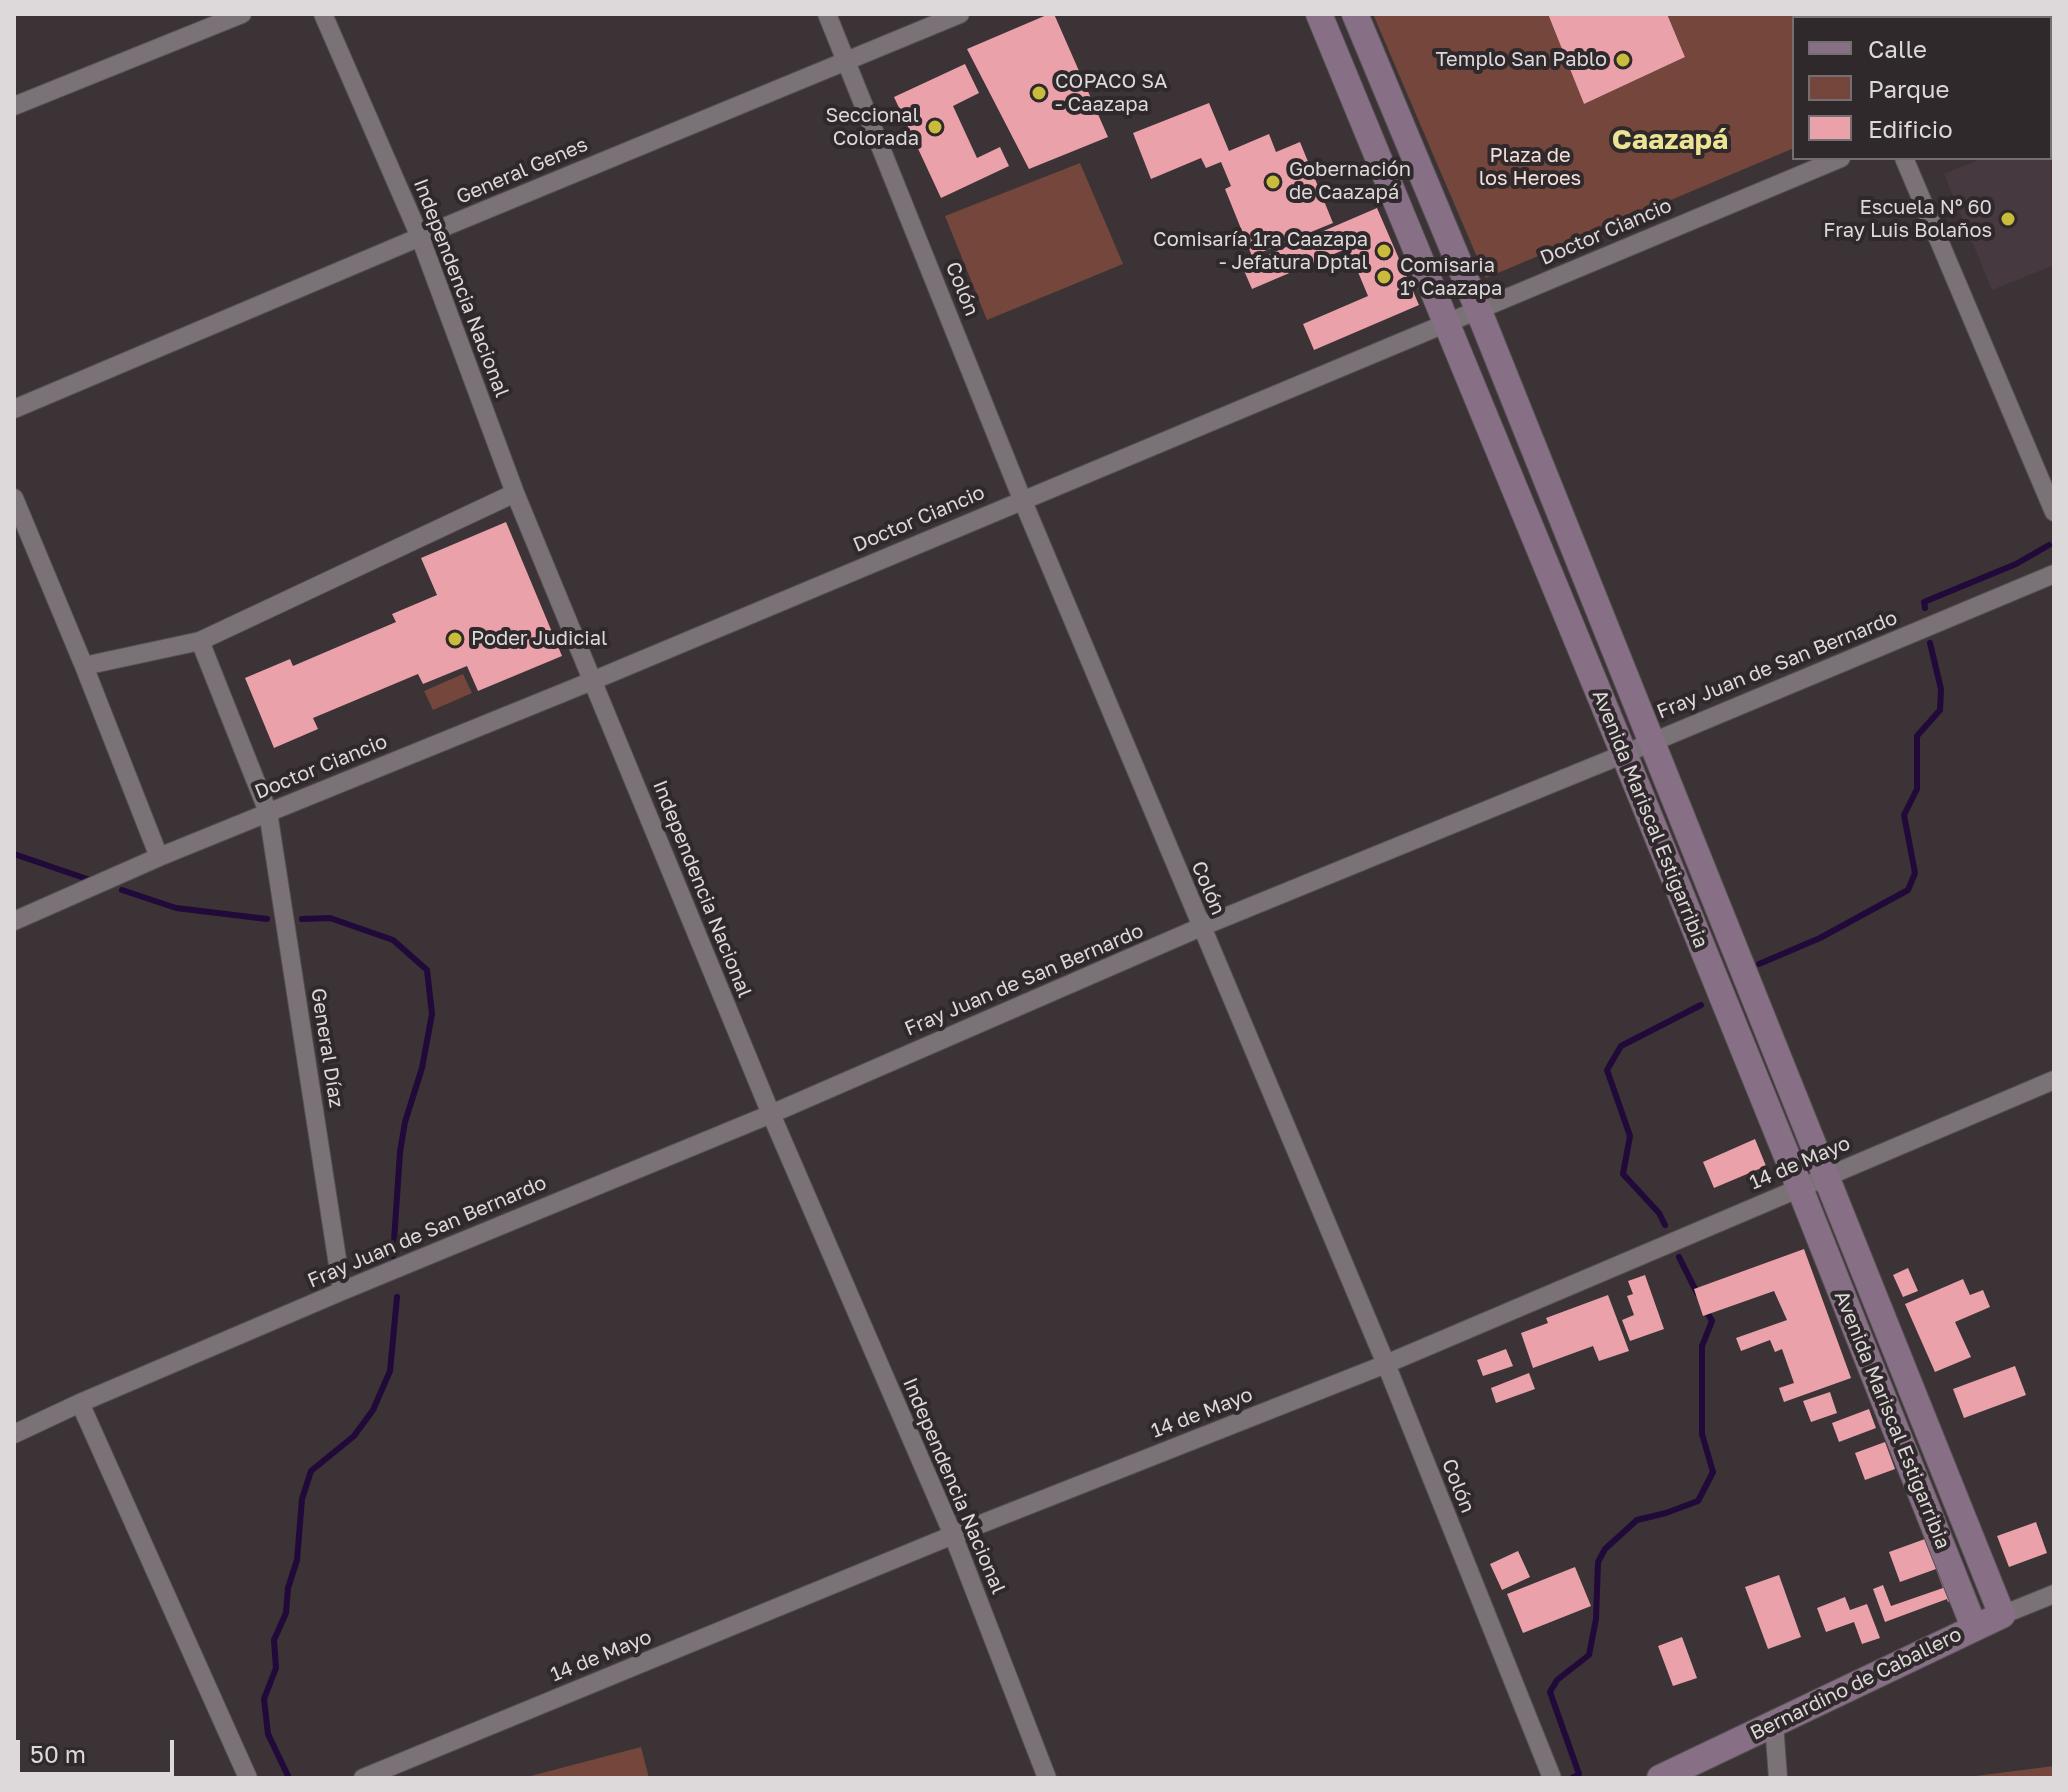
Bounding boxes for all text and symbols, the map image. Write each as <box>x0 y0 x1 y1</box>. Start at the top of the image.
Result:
legend <box>1792 16 2052 160</box>
text: Calle <box>1868 34 1927 63</box>
place label: Templo San Pablo <box>1436 48 1607 72</box>
marker: Templo San Pablo <box>1614 51 1632 69</box>
place label: COPACO SA - Caazapa <box>1055 70 1167 117</box>
text: Parque <box>1868 74 1949 103</box>
marker: COPACO SA - Caazapa <box>1030 84 1048 102</box>
place label: Seccional Colorada <box>825 104 919 151</box>
text: Edificio <box>1868 114 1953 143</box>
marker: Seccional Colorada <box>926 118 944 136</box>
district label: Caazapá <box>1612 123 1728 157</box>
street label: General Genes <box>453 133 591 209</box>
park label: Plaza de los Heroes <box>1479 144 1581 191</box>
place label: Gobernación de Caazapá <box>1289 158 1411 205</box>
marker: Gobernación de Caazapá <box>1264 173 1282 191</box>
street label: Independencia Nacional <box>408 175 514 401</box>
street label: Doctor Ciancio <box>1537 194 1675 270</box>
place label: Escuela Nº 60 Fray Luis Bolaños <box>1823 196 1992 243</box>
marker: Escuela Nº 60 Fray Luis Bolaños <box>1999 210 2017 228</box>
place label: Comisaría 1ra Caazapa - Jefatura Dptal <box>1153 228 1368 275</box>
marker: Comisaría 1ra Caazapa - Jefatura Dptal <box>1375 242 1393 260</box>
place label: Comisaria 1° Caazapa <box>1400 254 1502 301</box>
street label: Colón <box>940 258 984 320</box>
marker: Comisaria 1° Caazapa <box>1375 268 1393 286</box>
street label: Doctor Ciancio <box>850 481 988 557</box>
street label: Fray Juan de San Bernardo <box>1653 606 1901 724</box>
place label: Poder Judicial <box>471 627 607 651</box>
marker: Poder Judicial <box>446 630 464 648</box>
street label: Avenida Mariscal Estigarribia <box>1587 686 1713 952</box>
street label: Doctor Ciancio <box>251 730 391 804</box>
street label: Independencia Nacional <box>647 777 757 1001</box>
street label: Colón <box>1186 857 1230 919</box>
street label: Fray Juan de San Bernardo <box>901 919 1147 1041</box>
street label: General Díaz <box>306 986 348 1110</box>
street label: 14 de Mayo <box>1746 1131 1854 1195</box>
street label: Fray Juan de San Bernardo <box>304 1171 550 1293</box>
street label: Avenida Mariscal Estigarribia <box>1829 1287 1955 1553</box>
street label: Independencia Nacional <box>898 1374 1010 1598</box>
street label: 14 de Mayo <box>1148 1383 1256 1443</box>
street label: Colón <box>1436 1455 1480 1517</box>
street label: Bernardino de Caballero <box>1746 1622 1966 1746</box>
street label: 14 de Mayo <box>547 1625 655 1687</box>
scale bar <box>20 1724 178 1774</box>
text: 50 m <box>30 1739 86 1768</box>

